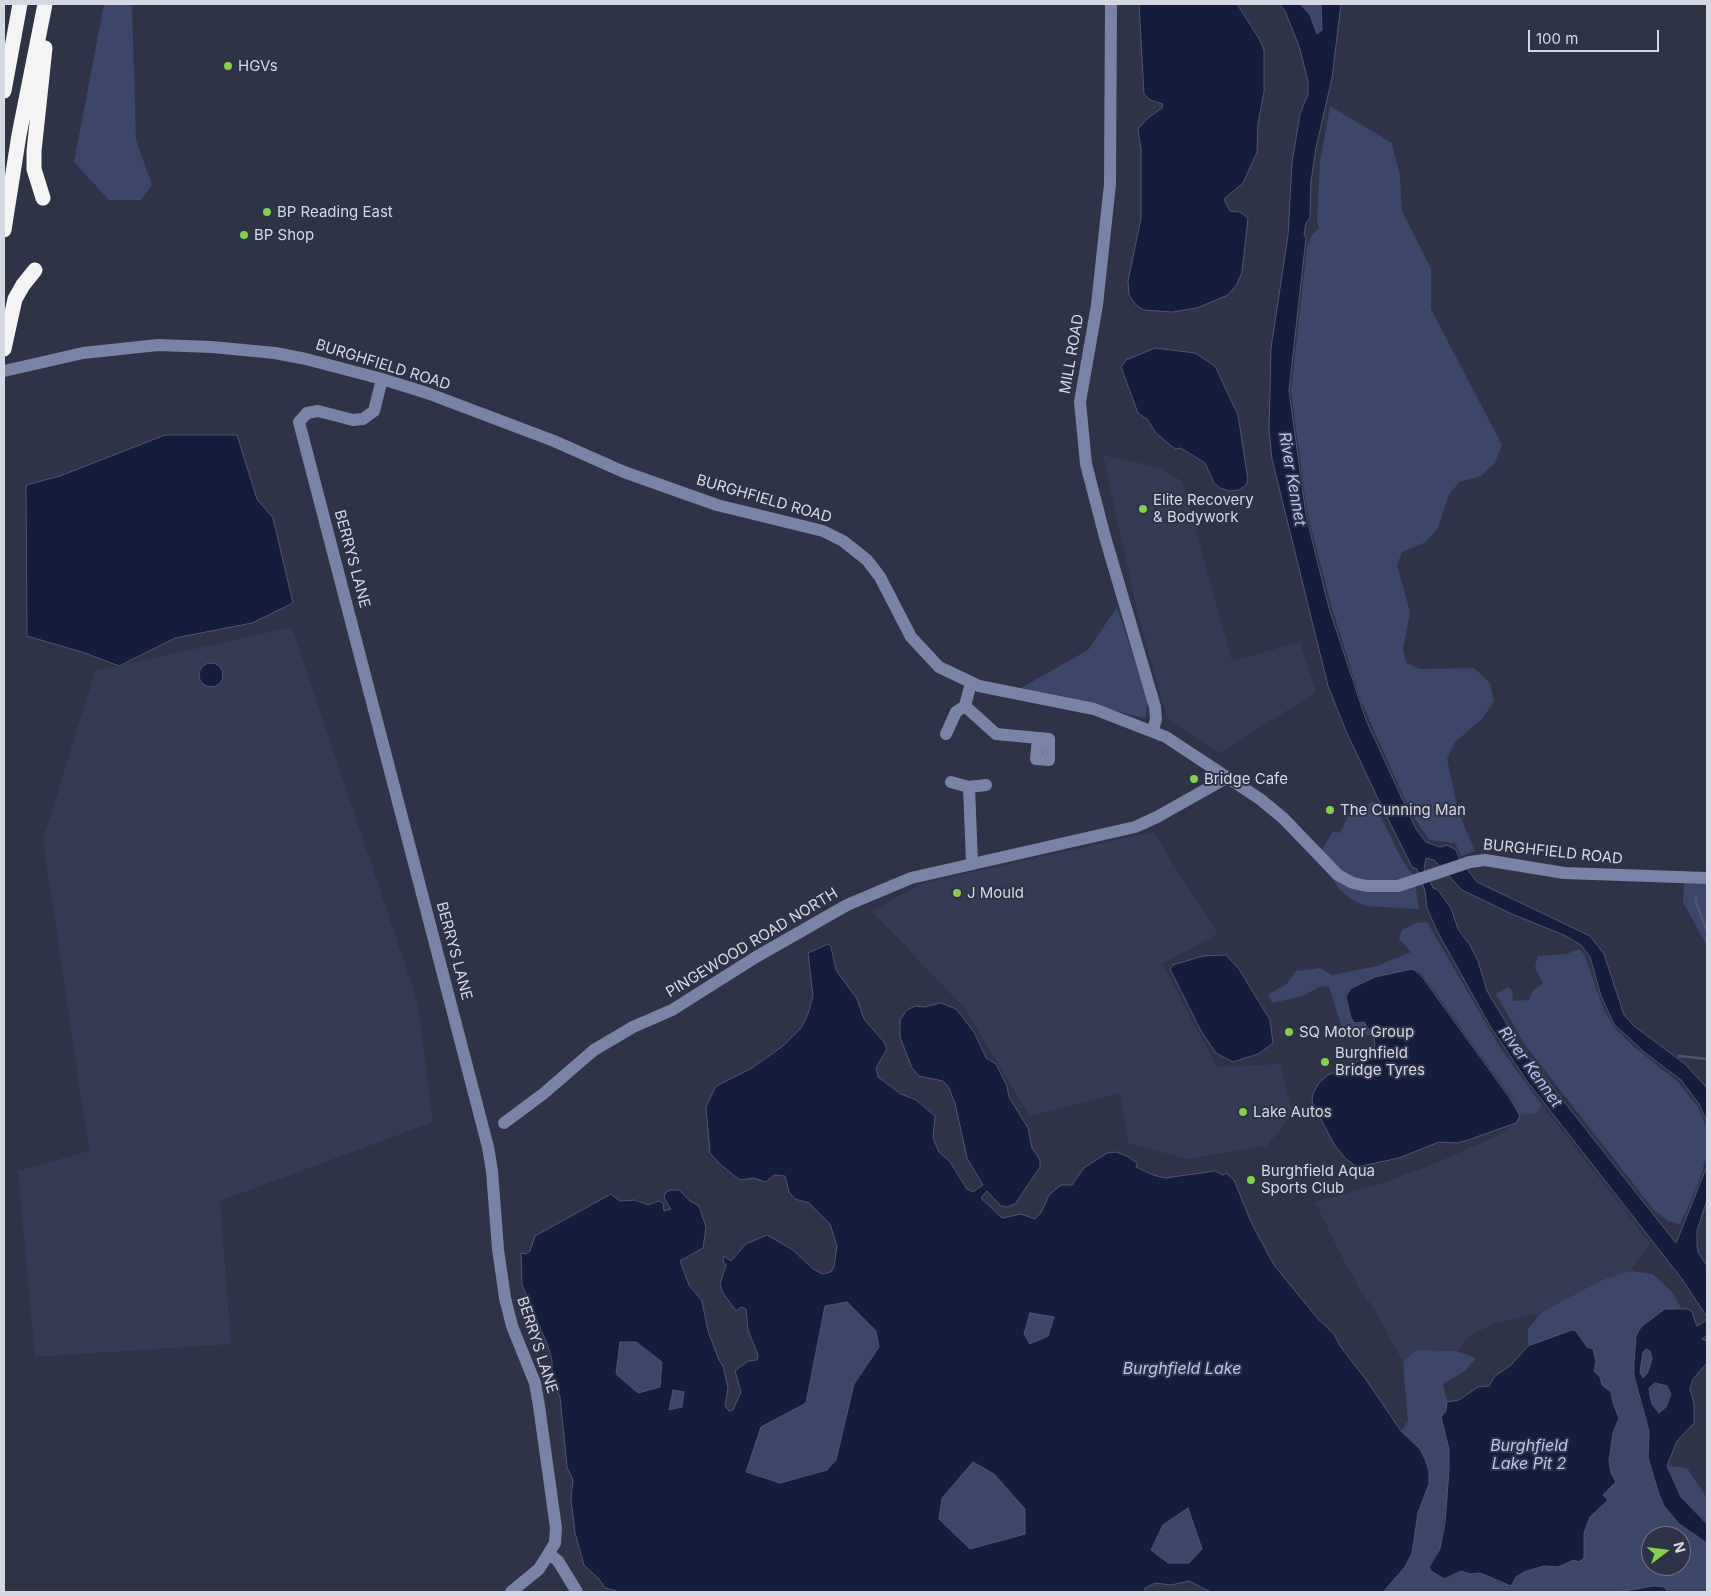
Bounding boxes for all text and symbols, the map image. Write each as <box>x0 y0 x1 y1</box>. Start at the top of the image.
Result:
scale bar <box>1531 20 1662 52</box>
text: 100 m <box>1536 29 1578 48</box>
place label: HGVs <box>238 57 278 75</box>
marker: HGVs <box>222 60 234 72</box>
place label: BP Reading East <box>277 203 393 221</box>
marker: BP Reading East <box>261 206 273 218</box>
place label: BP Shop <box>254 226 314 244</box>
marker: BP Shop <box>238 229 250 241</box>
street label: MILL ROAD <box>1056 313 1088 395</box>
street label: BURGHFIELD ROAD <box>313 336 453 394</box>
water label: River Kennet <box>1274 430 1310 528</box>
street label: BURGHFIELD ROAD <box>694 471 834 527</box>
place label: Elite Recovery & Bodywork <box>1153 491 1254 526</box>
marker: Elite Recovery & Bodywork <box>1137 503 1149 515</box>
street label: BERRYS LANE <box>330 508 374 610</box>
place label: Bridge Cafe <box>1204 770 1288 788</box>
marker: Bridge Cafe <box>1188 773 1200 785</box>
place label: The Cunning Man <box>1340 801 1466 819</box>
marker: The Cunning Man <box>1324 804 1336 816</box>
street label: BURGHFIELD ROAD <box>1482 836 1624 868</box>
place label: J Mould <box>967 884 1024 902</box>
street label: PINGEWOOD ROAD NORTH <box>663 885 841 1001</box>
marker: J Mould <box>951 887 963 899</box>
street label: BERRYS LANE <box>432 900 476 1002</box>
place label: SQ Motor Group <box>1299 1023 1414 1041</box>
water label: River Kennet <box>1494 1023 1566 1111</box>
marker: SQ Motor Group <box>1283 1026 1295 1038</box>
place label: Burghfield Bridge Tyres <box>1335 1044 1425 1079</box>
marker: Burghfield Bridge Tyres <box>1319 1056 1331 1068</box>
place label: Lake Autos <box>1253 1103 1332 1121</box>
marker: Lake Autos <box>1237 1106 1249 1118</box>
place label: Burghfield Aqua Sports Club <box>1261 1162 1375 1197</box>
marker: Burghfield Aqua Sports Club <box>1245 1174 1257 1186</box>
street label: BERRYS LANE <box>513 1294 561 1396</box>
water label: Burghfield Lake <box>1123 1359 1241 1379</box>
water label: Burghfield Lake Pit 2 <box>1490 1436 1568 1474</box>
north arrow <box>1641 1526 1691 1576</box>
text: N <box>1670 1540 1690 1555</box>

